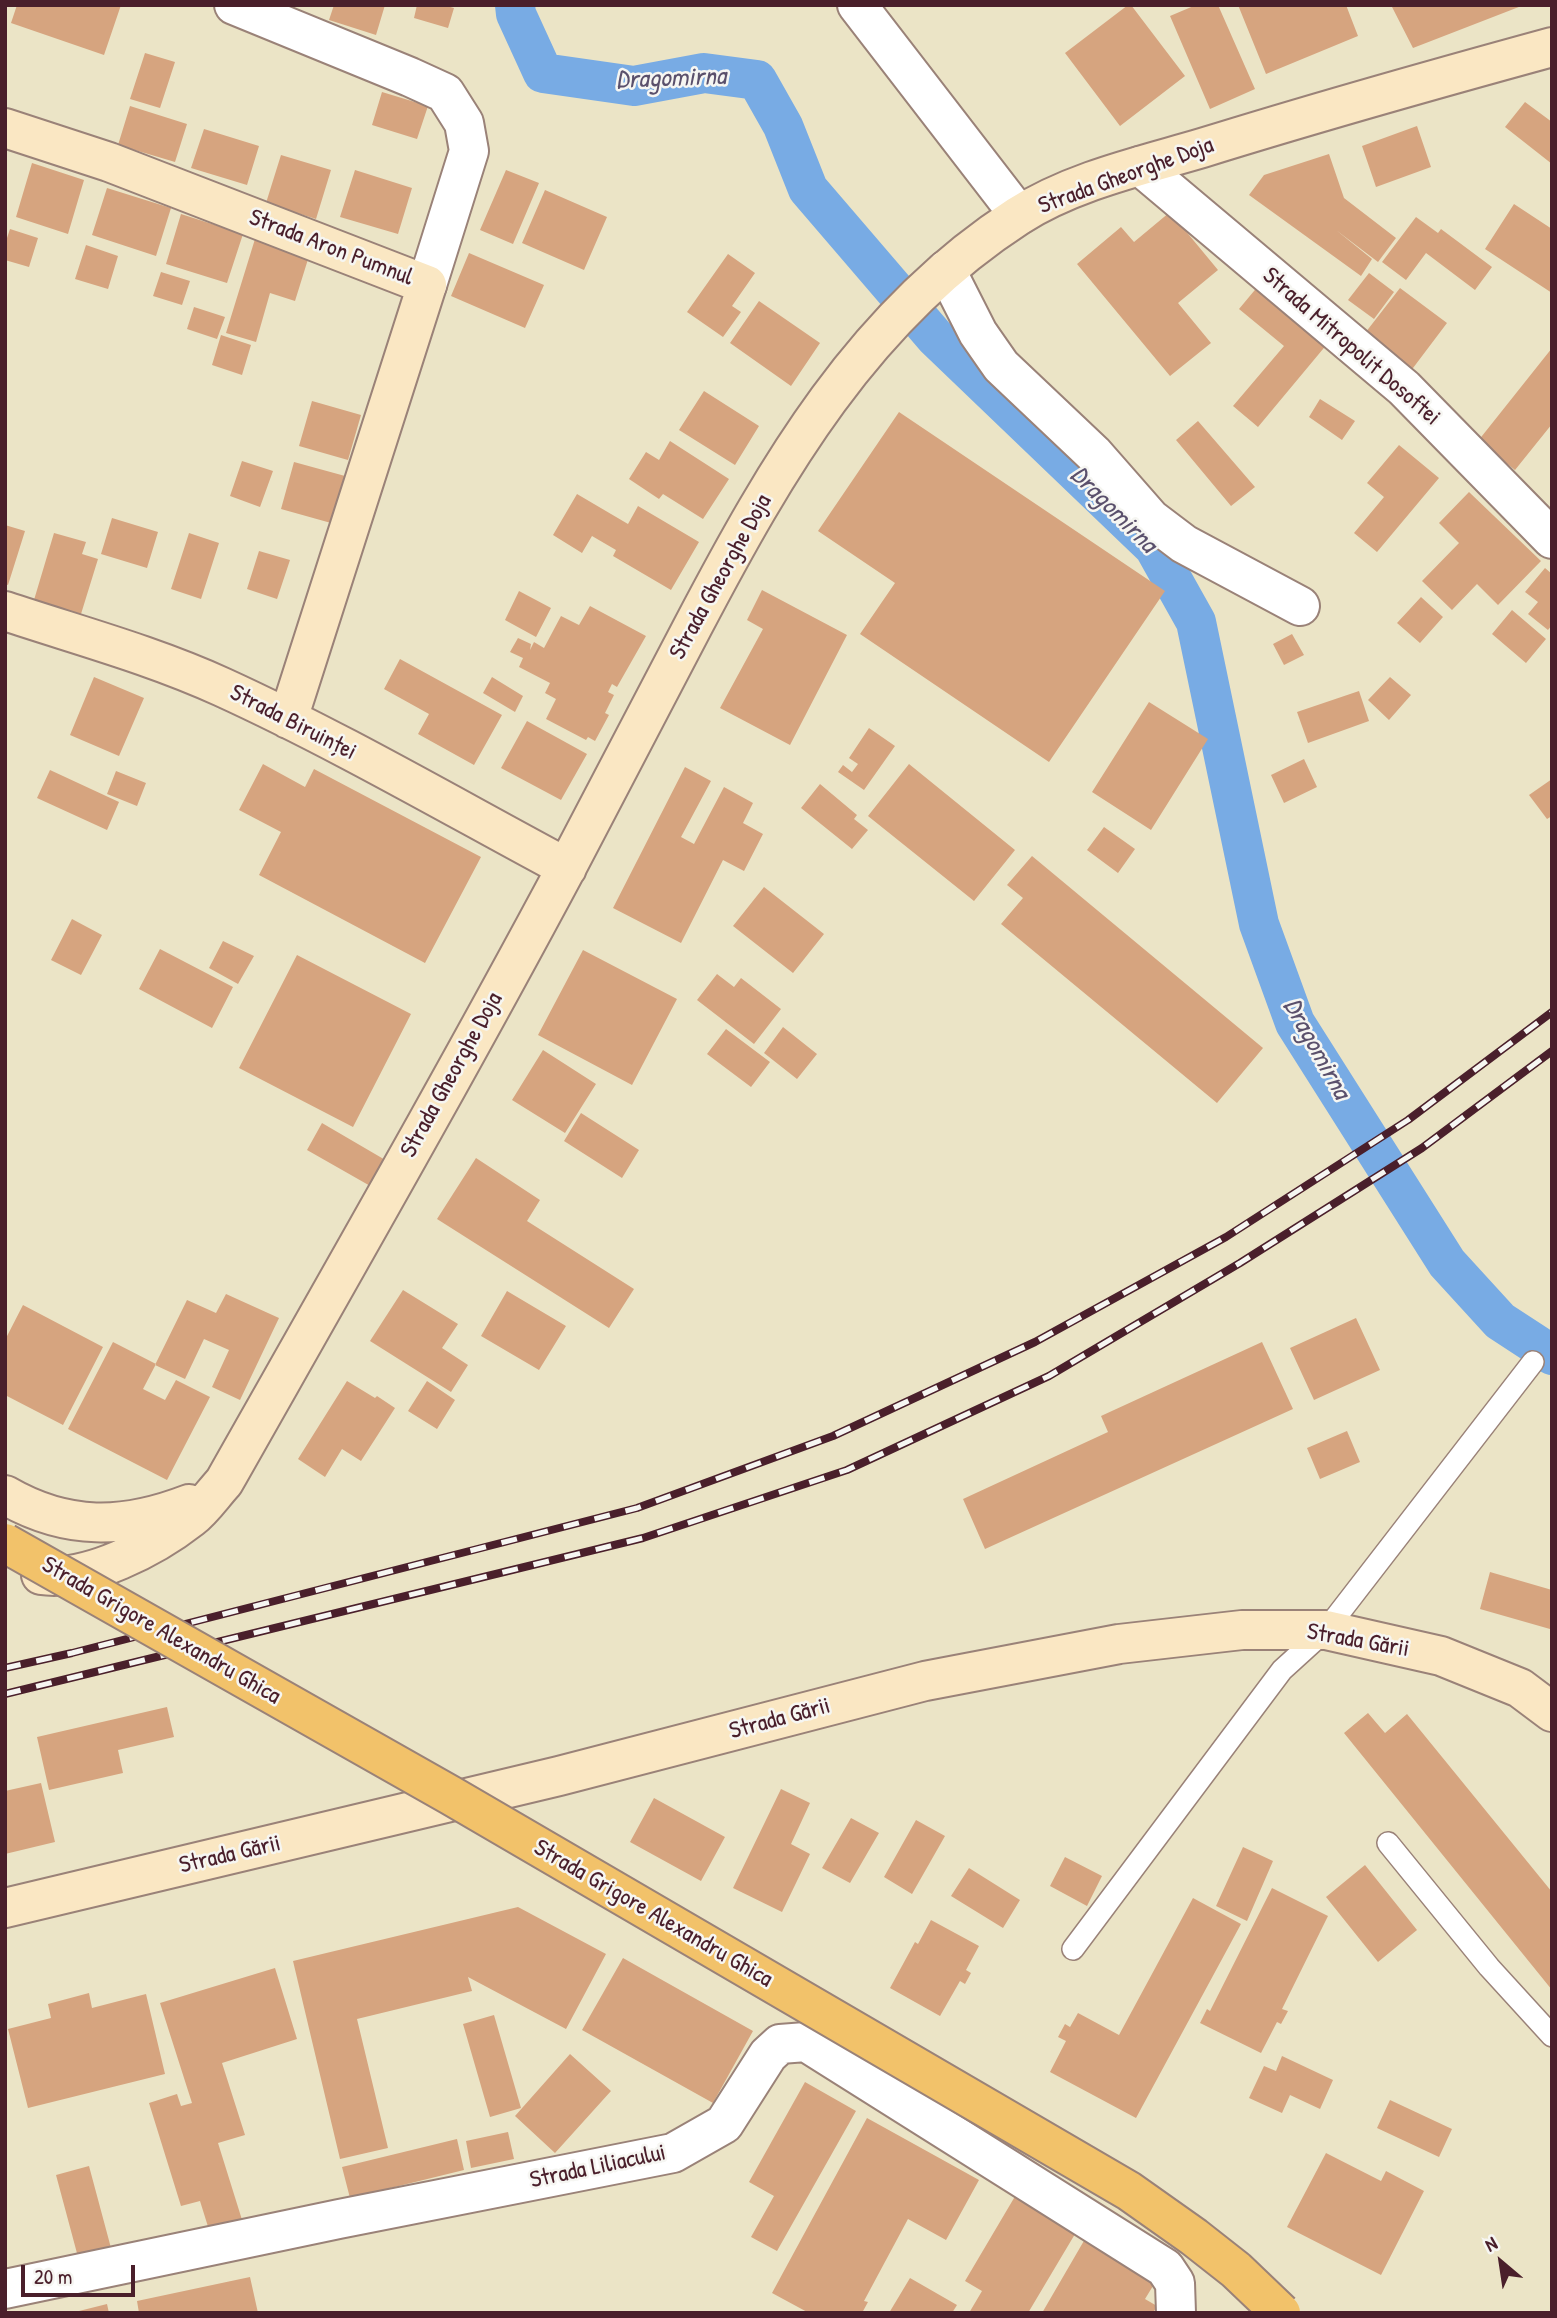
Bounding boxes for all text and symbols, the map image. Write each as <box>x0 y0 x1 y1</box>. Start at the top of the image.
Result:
water label: Dragomirna <box>615 61 727 97</box>
street label: Strada Gheorghe Doja <box>1035 131 1217 221</box>
street label: Strada Aron Pumnul <box>245 203 417 293</box>
street label: Strada Mitropolit Dosoftei <box>1256 262 1446 432</box>
water label: Dragomirna <box>1063 460 1163 560</box>
street label: Strada Gheorghe Doja <box>664 489 778 665</box>
street label: Strada Biruinței <box>225 679 361 767</box>
street label: Strada Gheorghe Doja <box>395 987 509 1163</box>
water label: Dragomirna <box>1276 993 1356 1105</box>
street label: Strada Grigore Alexandru Ghica <box>36 1551 286 1711</box>
street label: Strada Gării <box>1305 1618 1411 1664</box>
street label: Strada Gării <box>726 1692 834 1746</box>
street label: Strada Gării <box>177 1829 283 1881</box>
street label: Strada Grigore Alexandru Ghica <box>528 1834 778 1994</box>
street label: Strada Liliacului <box>528 2139 668 2195</box>
north arrow <box>1466 2227 1536 2297</box>
text: N <box>1480 2230 1502 2257</box>
scale bar <box>24 2252 138 2296</box>
text: 20 m <box>34 2262 72 2291</box>

